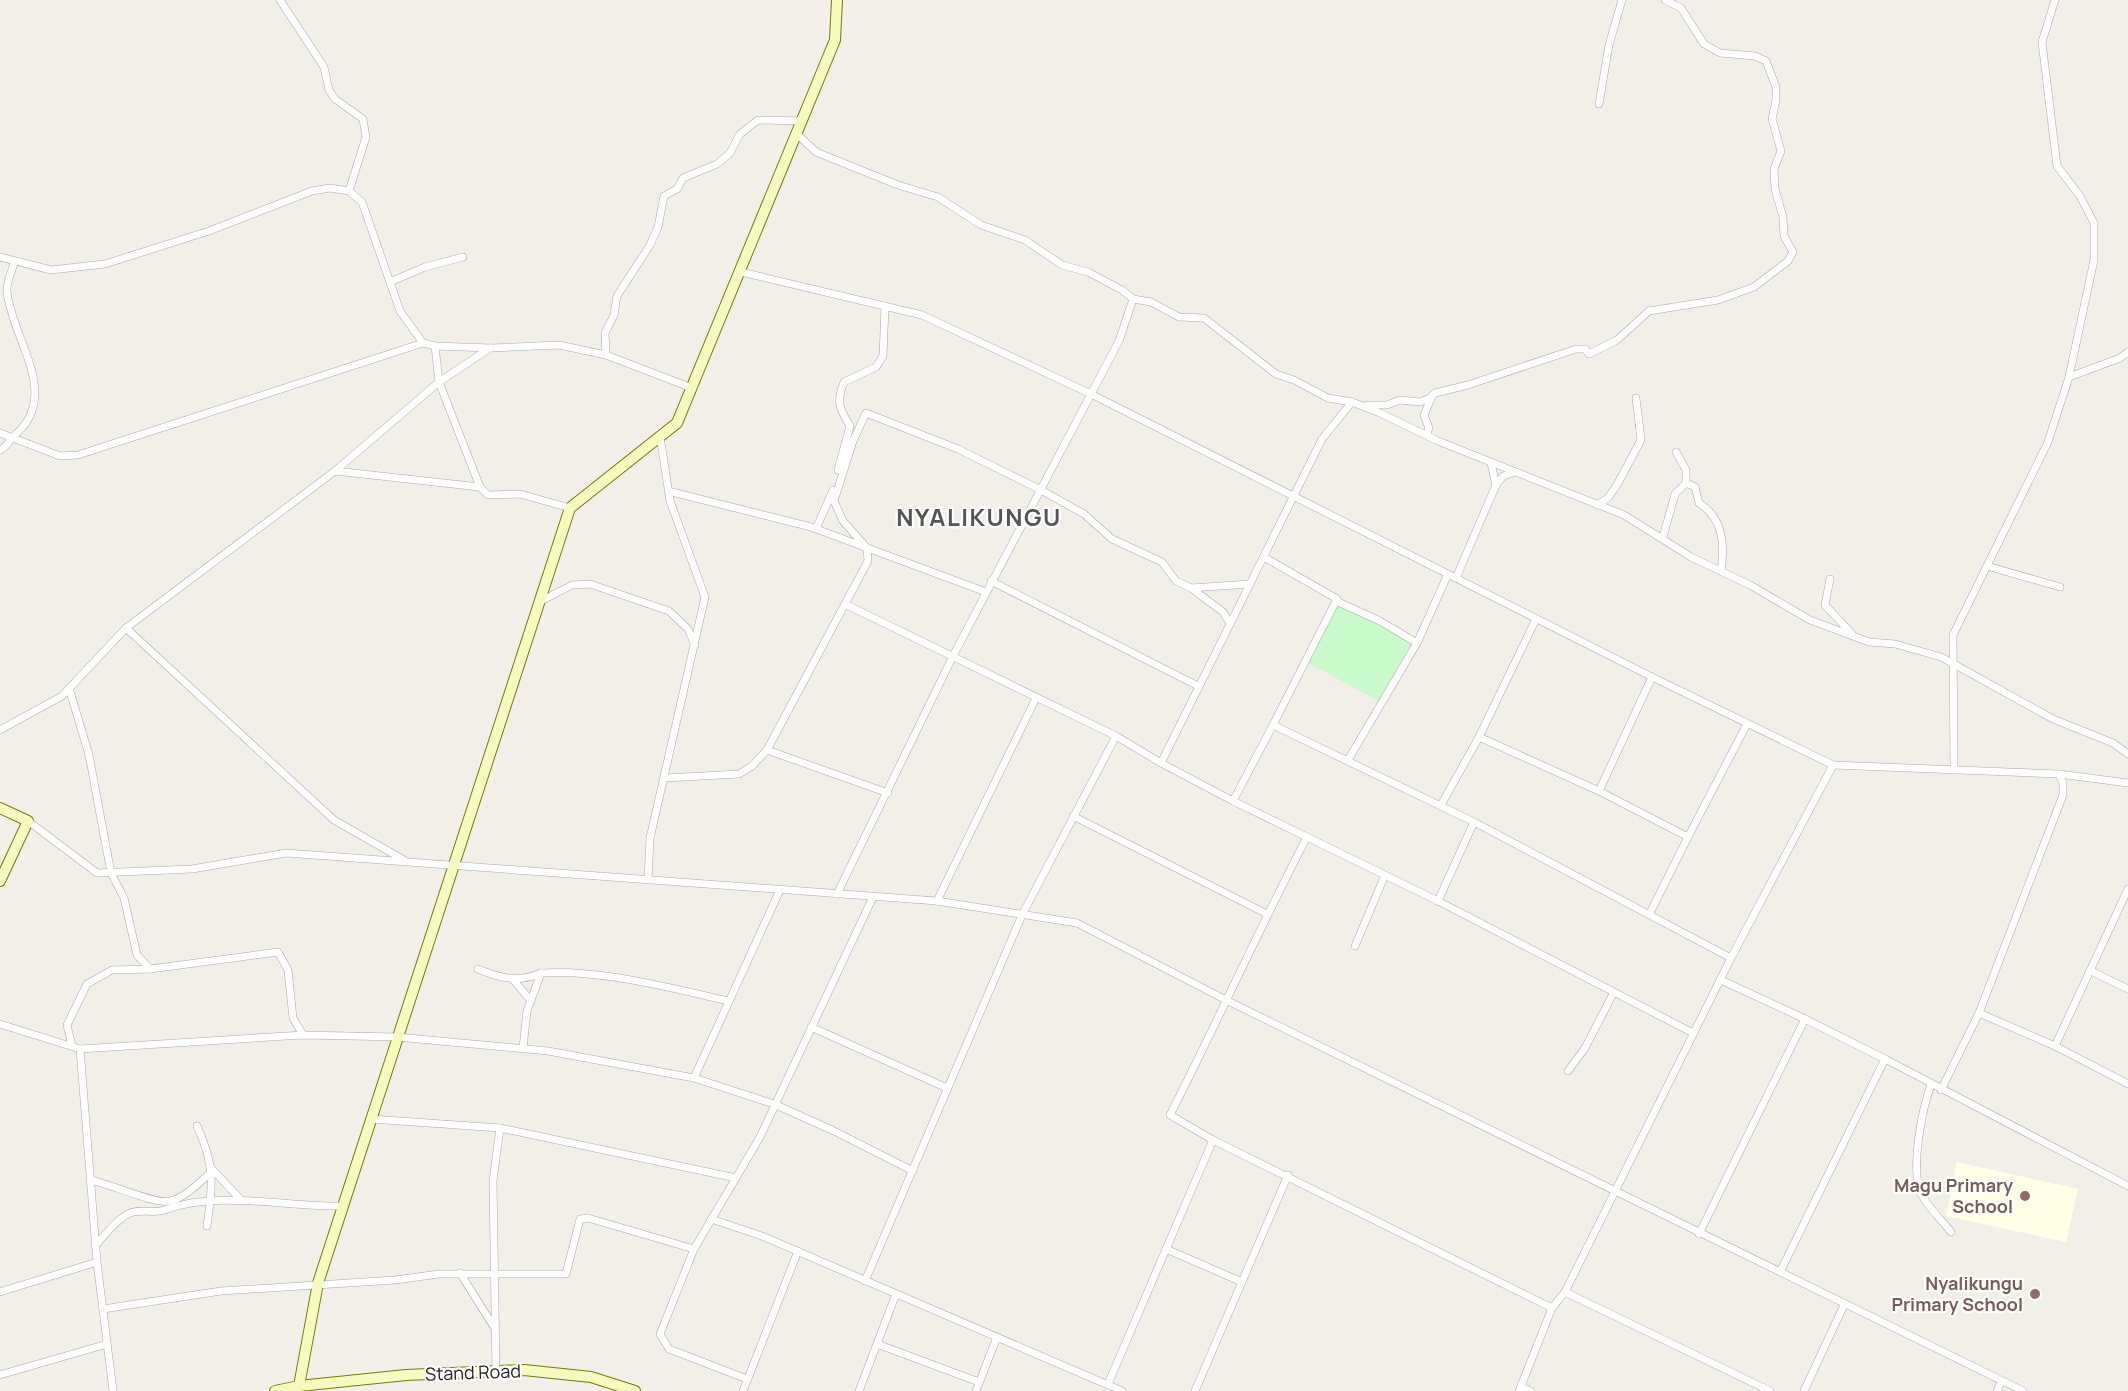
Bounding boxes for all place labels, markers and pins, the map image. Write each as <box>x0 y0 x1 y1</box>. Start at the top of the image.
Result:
place label: Magu Primary School <box>1894 1173 2013 1218</box>
marker: Magu Primary School <box>2018 1189 2032 1203</box>
place label: Nyalikungu Primary School <box>1891 1271 2023 1316</box>
marker: Nyalikungu Primary School <box>2028 1287 2042 1301</box>

